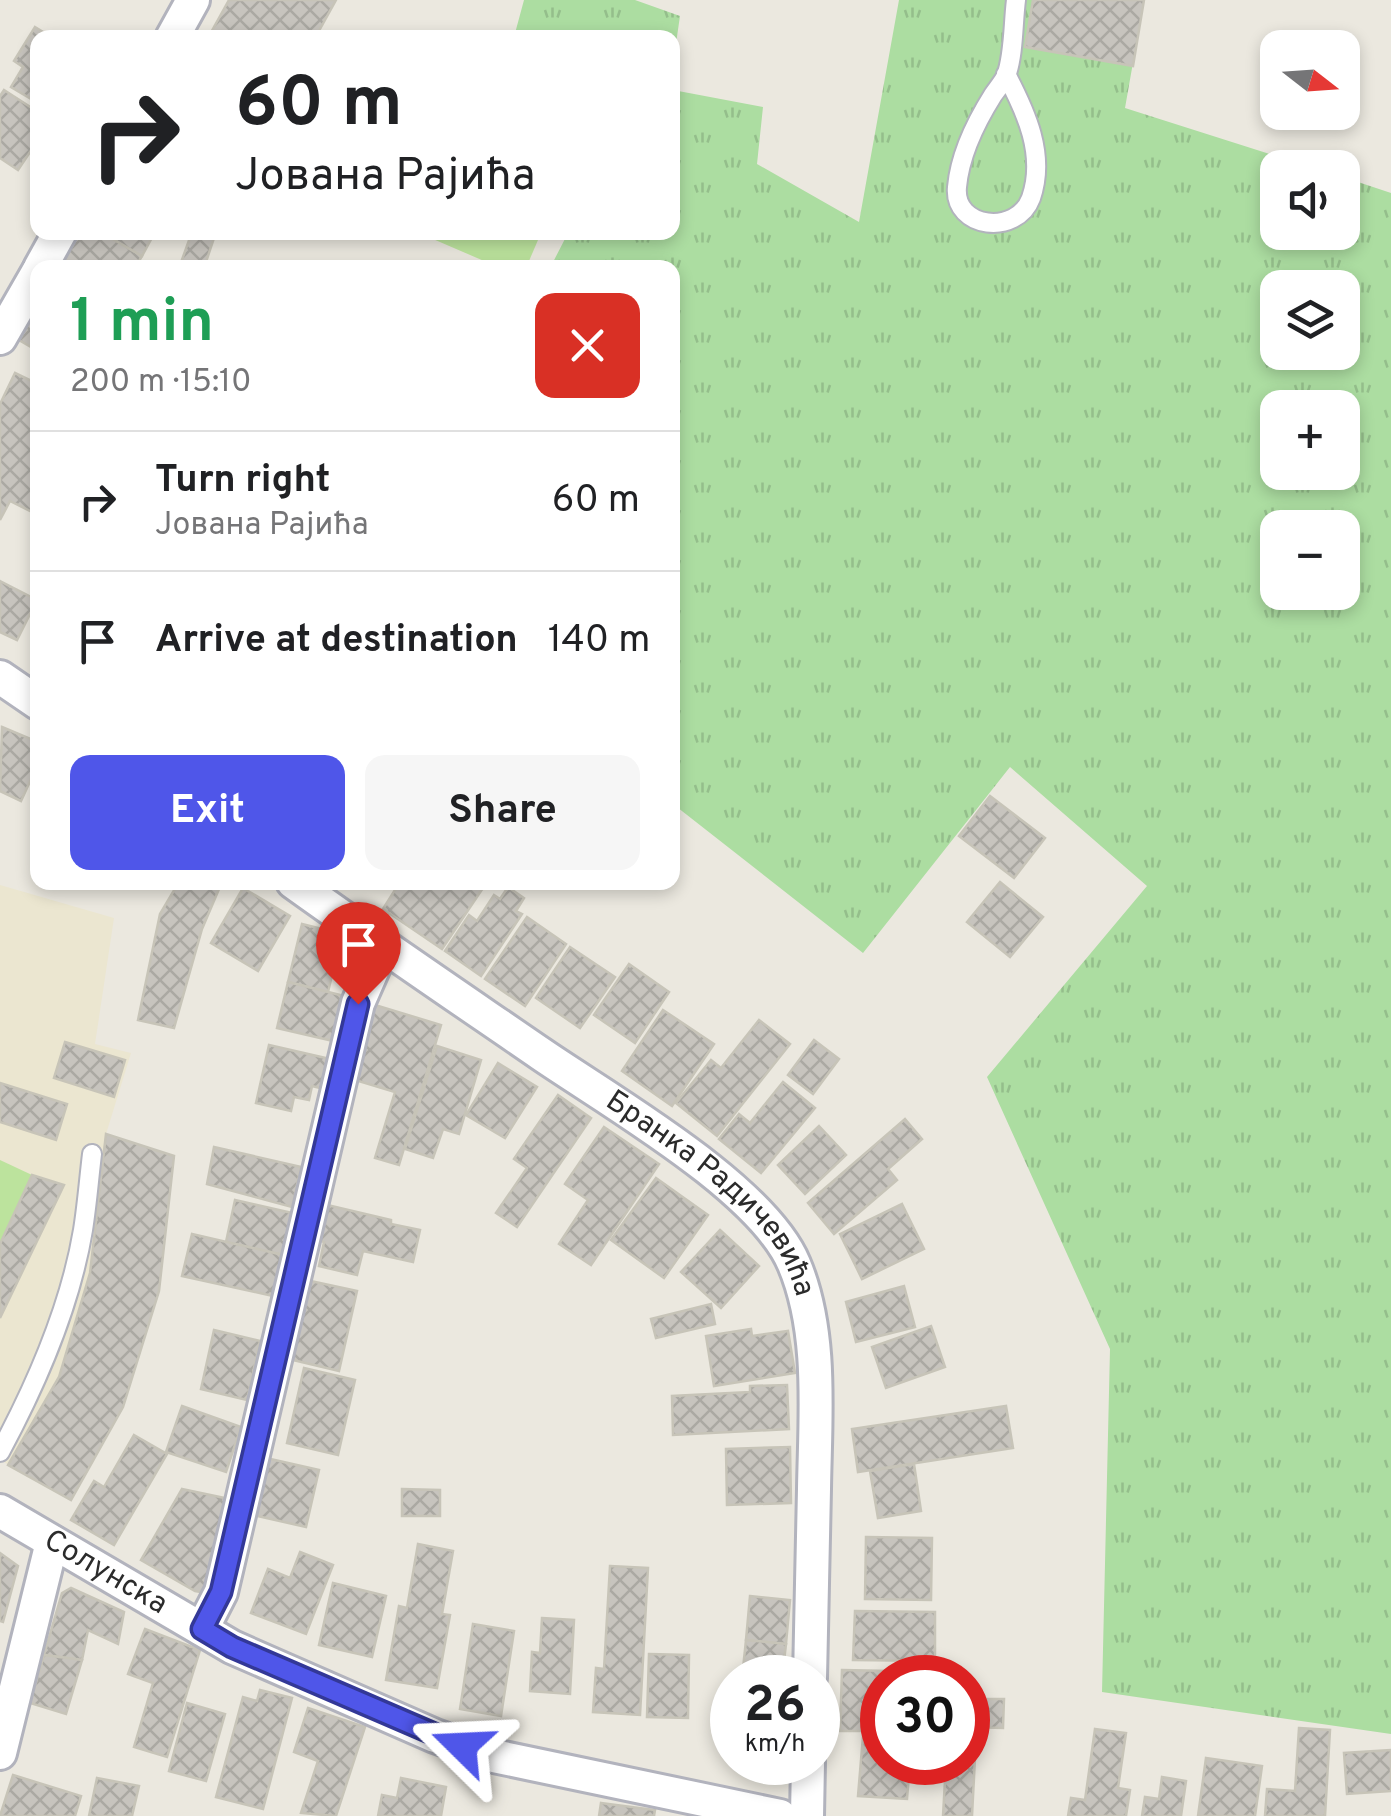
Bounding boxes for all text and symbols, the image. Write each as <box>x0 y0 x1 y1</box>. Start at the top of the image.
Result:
north arrow <box>1260 30 1360 130</box>
map controls <box>1260 30 1360 610</box>
text: 60 m <box>235 62 403 151</box>
icon: right <box>70 70 200 200</box>
text: Јована Рајића <box>235 149 535 206</box>
button: sound <box>1260 150 1360 250</box>
button: layers <box>1260 270 1360 370</box>
text: 1 min <box>70 287 214 363</box>
button: close <box>535 293 640 398</box>
text: 200 m · 15:10 <box>70 363 252 403</box>
button: + <box>1260 390 1360 490</box>
text: Turn right <box>155 457 330 506</box>
icon: right <box>70 474 125 529</box>
text: 60 m <box>552 477 640 526</box>
text: Јована Рајића <box>155 506 369 546</box>
button: − <box>1260 510 1360 610</box>
icon: arrive <box>70 614 125 669</box>
text: Arrive at destination <box>155 617 518 666</box>
text: 140 m <box>548 617 650 666</box>
button: Exit <box>70 755 345 870</box>
button: Share <box>365 755 640 870</box>
pin <box>316 902 401 1005</box>
icon: arrive <box>331 917 386 972</box>
street label: Бранка Радичевића <box>598 1083 822 1301</box>
street label: Солунска <box>37 1522 174 1623</box>
speed limit sign: 30 <box>860 1655 990 1785</box>
text: 26 <box>744 1676 806 1739</box>
position arrow <box>410 1694 514 1798</box>
text: km/h <box>745 1729 805 1761</box>

